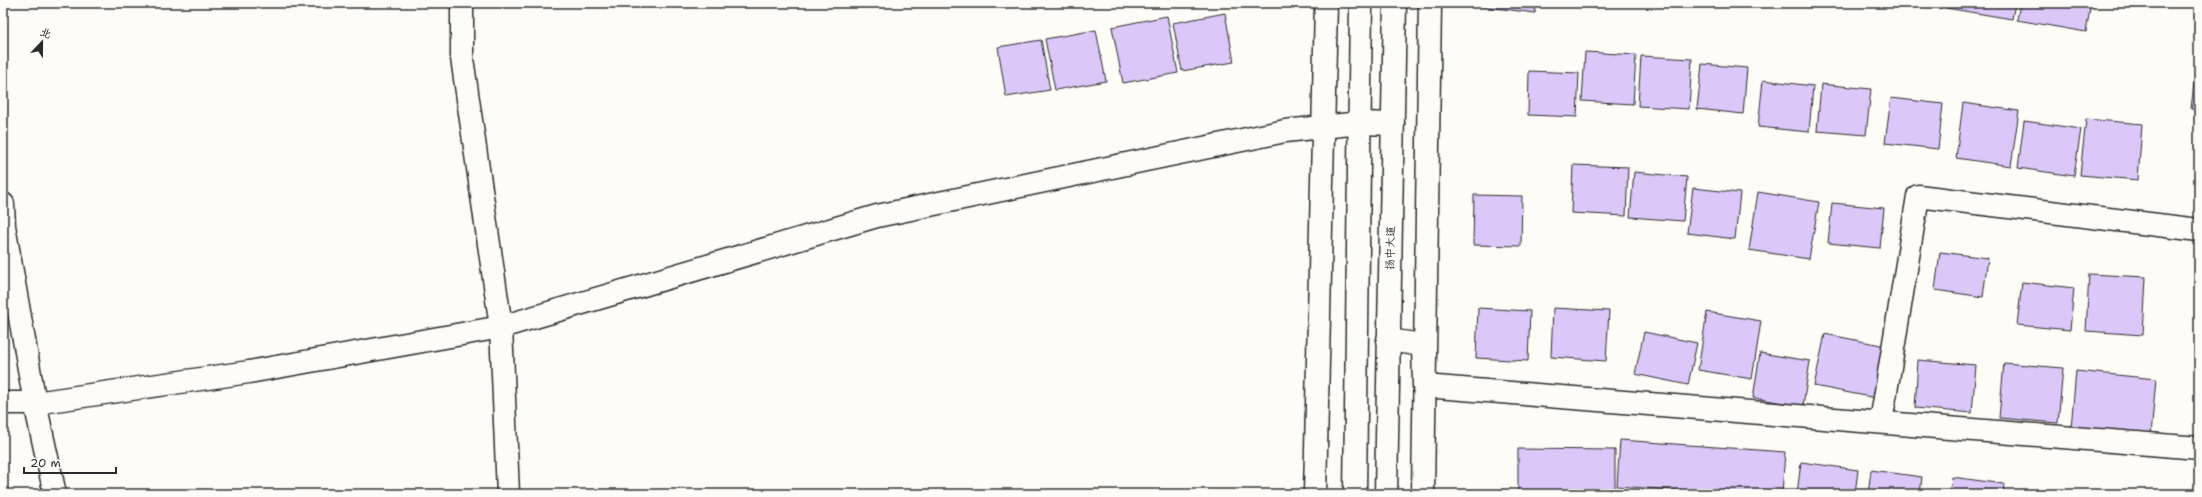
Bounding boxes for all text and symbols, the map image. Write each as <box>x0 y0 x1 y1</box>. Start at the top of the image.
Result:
north arrow <box>22 22 62 62</box>
text: 北 <box>38 24 53 42</box>
street label: 扬中大道 <box>1383 226 1398 270</box>
scale bar <box>24 449 116 475</box>
text: 20 m <box>30 455 61 471</box>

